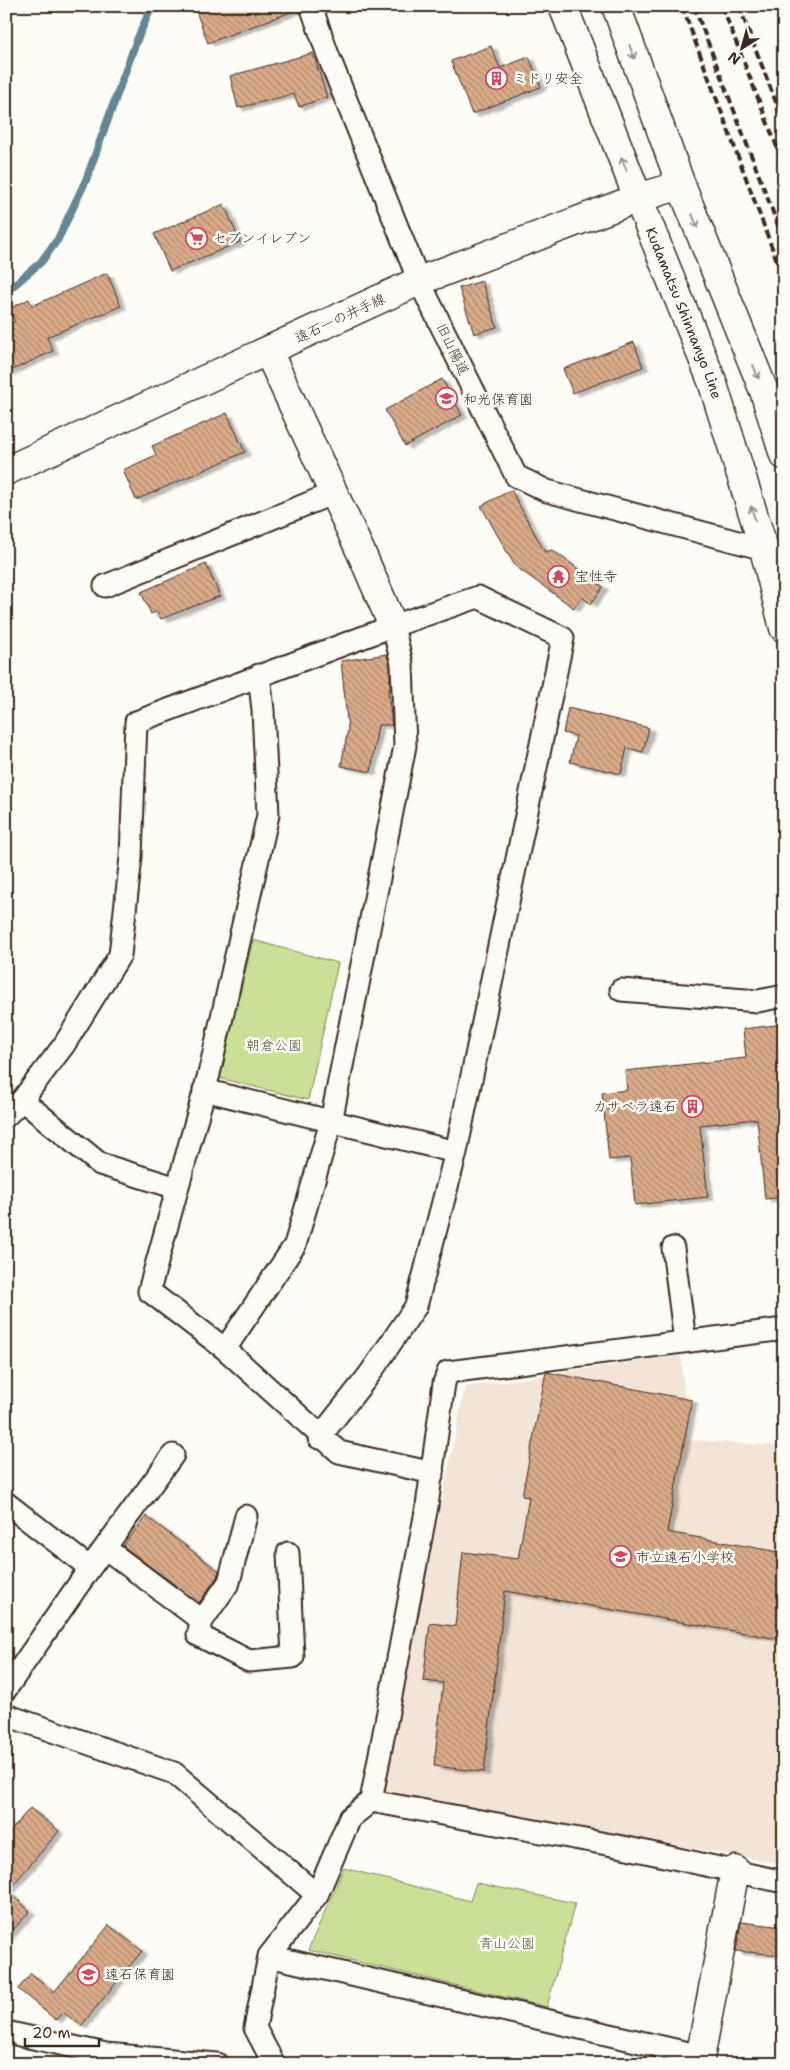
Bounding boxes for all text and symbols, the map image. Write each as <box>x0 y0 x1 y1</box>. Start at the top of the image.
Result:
north arrow <box>718 22 768 72</box>
one-way arrow <box>628 44 637 59</box>
text: N <box>724 48 744 69</box>
building icon: ミドリ安全 <box>485 66 509 90</box>
place label: ミドリ安全 <box>513 69 583 87</box>
one-way arrow <box>619 157 629 172</box>
one-way arrow <box>692 213 701 228</box>
street label: Kudamatsu Shinnanyo Line <box>642 225 726 401</box>
supermarket icon: セブンイレブン <box>185 226 209 250</box>
place label: セブンイレブン <box>213 229 311 247</box>
street label: 遠石一の井手線 <box>292 289 388 347</box>
street label: 旧山陽道 <box>433 320 473 378</box>
one-way arrow <box>752 364 761 379</box>
school or university icon: 和光保育園 <box>435 387 459 411</box>
place label: 和光保育園 <box>463 390 533 408</box>
one-way arrow <box>748 506 758 522</box>
temple icon: 宝性寺 <box>547 564 571 588</box>
place label: 宝性寺 <box>575 567 617 585</box>
park label: 朝倉公園 <box>246 1036 302 1054</box>
building icon: カサベラ遠石 <box>681 1094 705 1118</box>
place label: カサベラ遠石 <box>593 1097 677 1115</box>
school or university icon: 市立遠石小学校 <box>608 1545 632 1569</box>
place label: 市立遠石小学校 <box>636 1548 734 1566</box>
park label: 青山公園 <box>479 1934 535 1952</box>
school or university icon: 遠石保育園 <box>77 1962 101 1986</box>
place label: 遠石保育園 <box>105 1965 175 1983</box>
scale bar <box>25 2015 99 2047</box>
text: 20 m <box>32 2023 71 2043</box>

